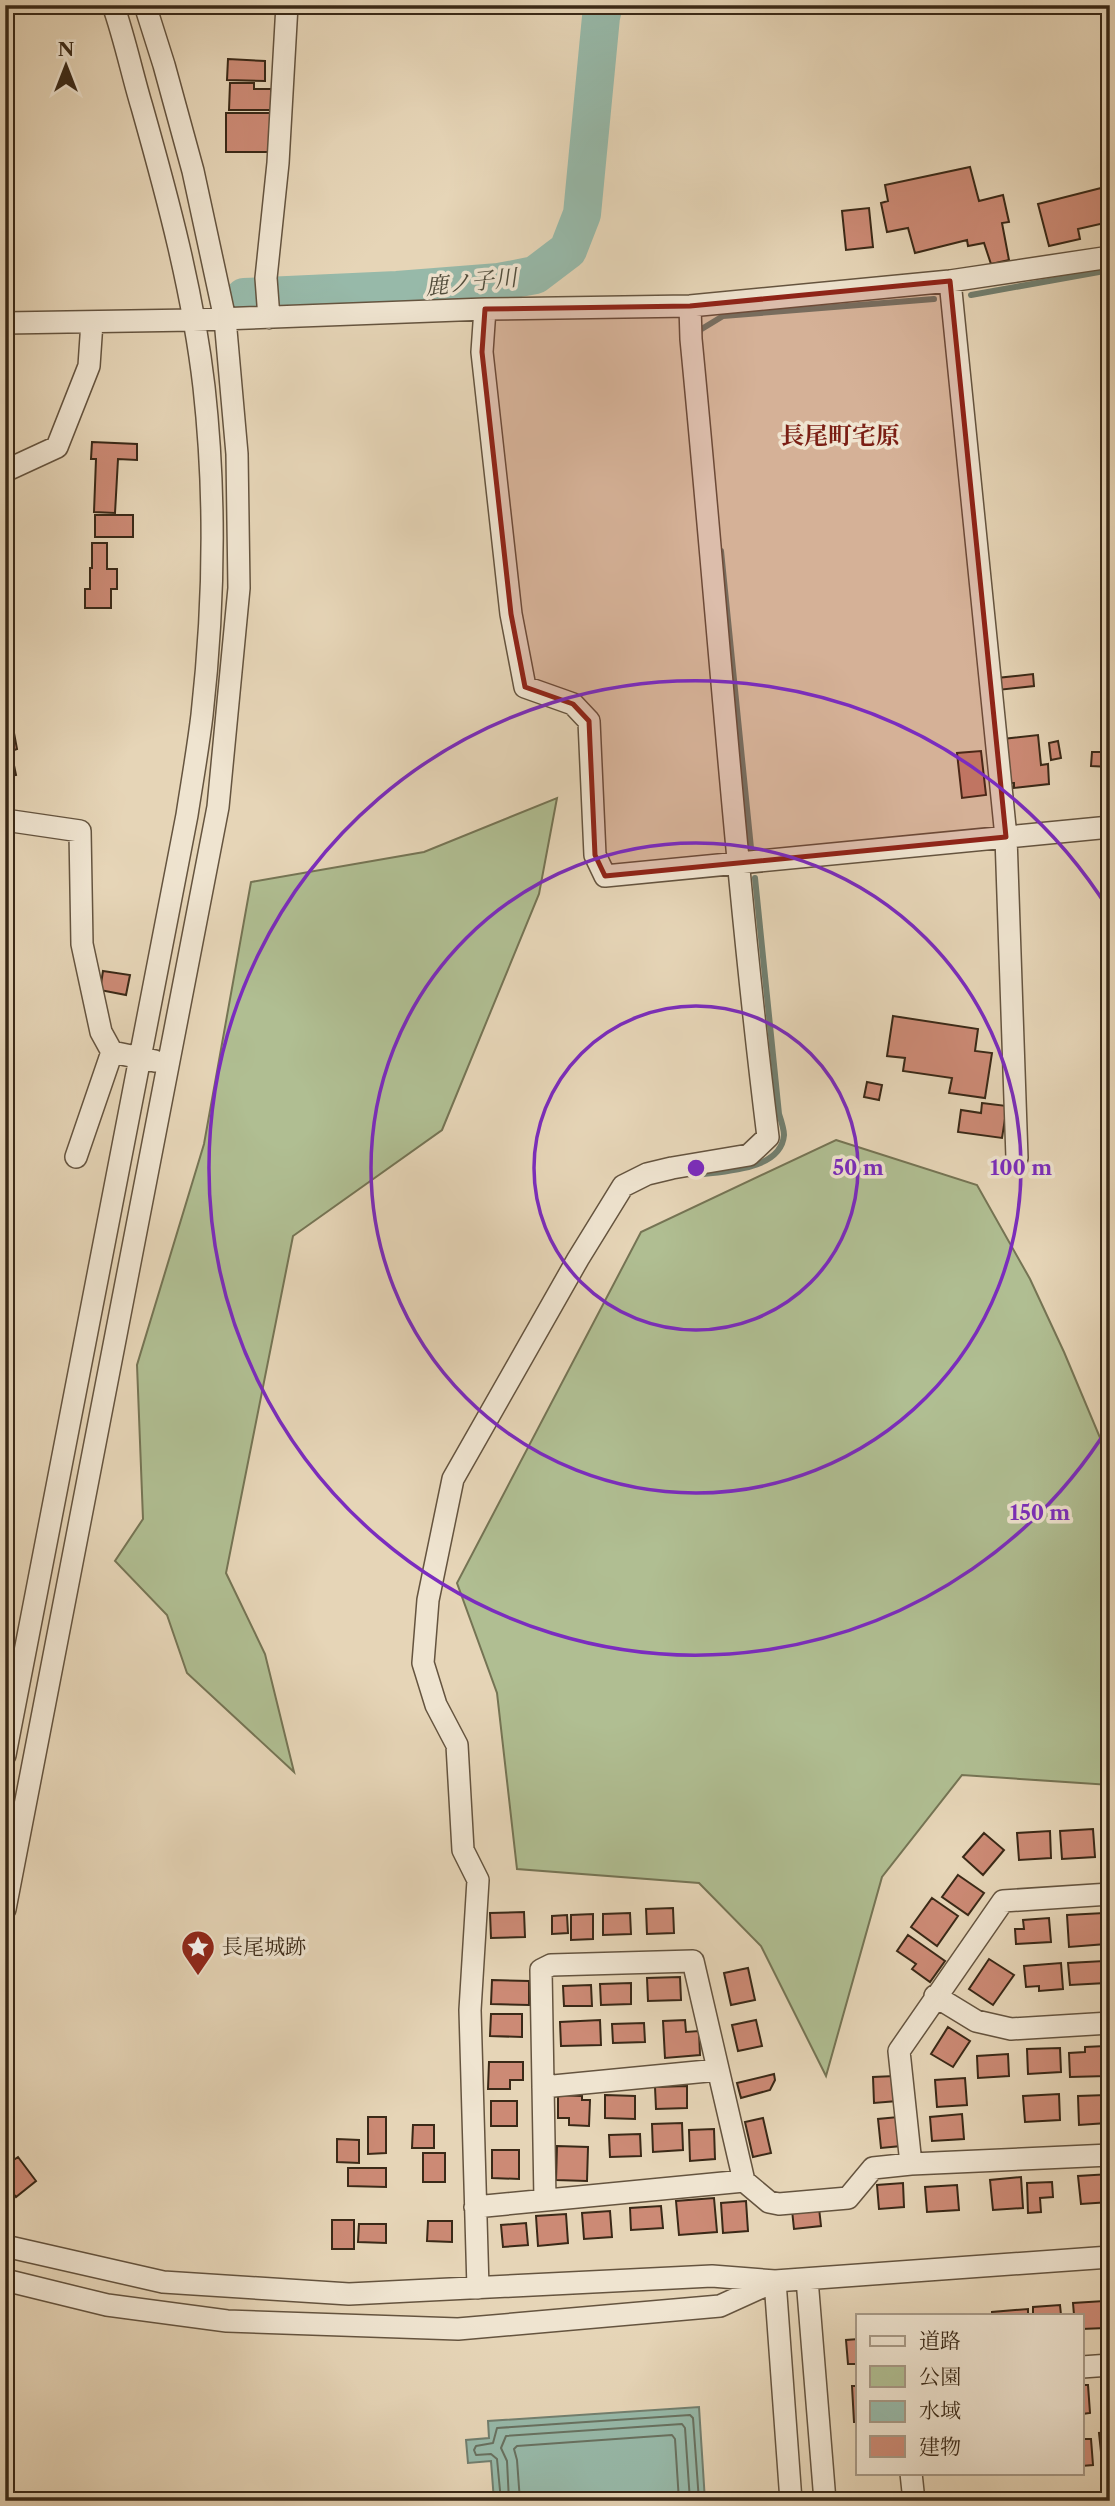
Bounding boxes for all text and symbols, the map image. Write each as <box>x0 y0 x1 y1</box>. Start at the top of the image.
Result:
north arrow <box>32 32 102 102</box>
text: N <box>58 38 74 61</box>
water label: 鹿ノ子川 <box>424 263 521 301</box>
district label: 長尾町宅原 <box>780 421 900 450</box>
text: 50 m <box>832 1155 884 1180</box>
text: 100 m <box>990 1155 1052 1180</box>
centre of rings <box>684 1156 708 1180</box>
text: 150 m <box>1010 1500 1070 1525</box>
place icon: 長尾城跡 <box>179 1928 217 1977</box>
place label: 長尾城跡 <box>222 1934 306 1959</box>
legend <box>856 2314 1084 2474</box>
text: 道路 <box>919 2328 961 2353</box>
text: 公園 <box>919 2364 961 2389</box>
text: 水域 <box>919 2398 961 2423</box>
text: 建物 <box>919 2434 961 2459</box>

